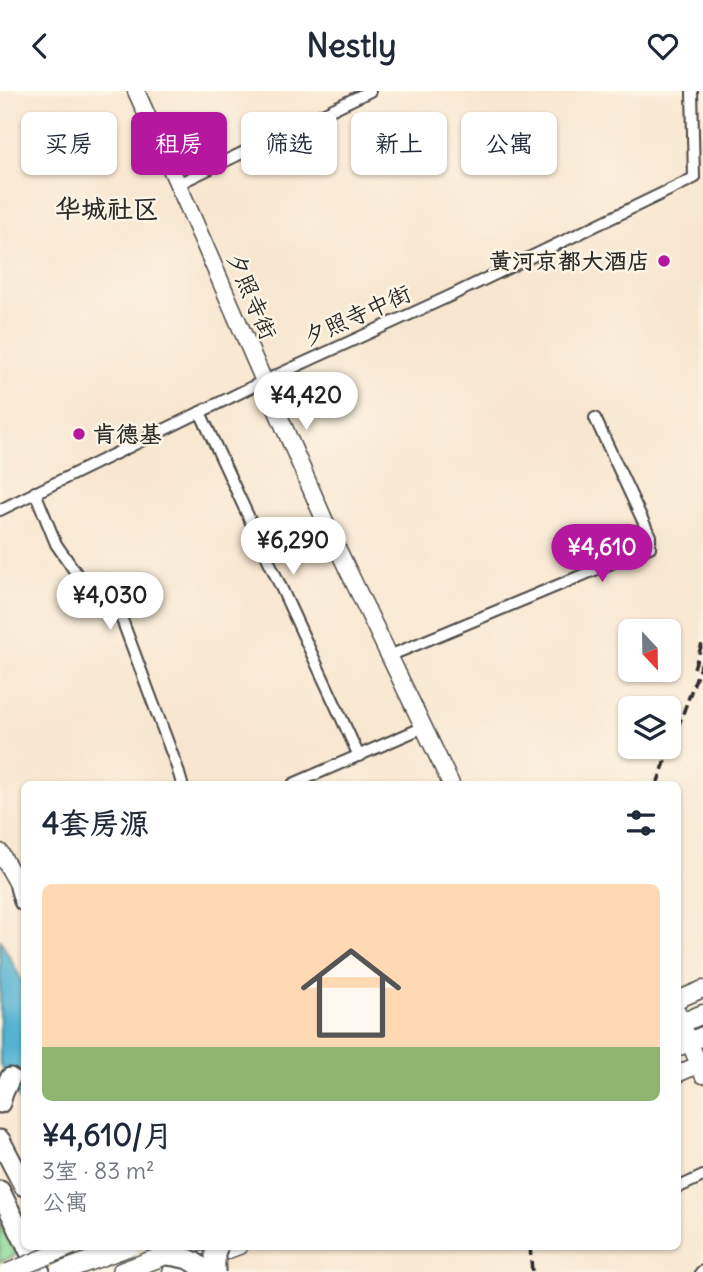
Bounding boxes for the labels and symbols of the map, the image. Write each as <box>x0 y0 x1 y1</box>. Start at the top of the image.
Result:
district label: 华城社区 <box>55 192 159 225</box>
place label: 黄河京都大酒店 <box>489 246 650 275</box>
street label: 夕照寺街 <box>221 248 284 344</box>
marker: 黄河京都大酒店 <box>656 253 672 269</box>
street label: 夕照寺中街 <box>298 278 415 351</box>
pin: ¥4,420 <box>249 373 363 432</box>
place label: 肯德基 <box>93 419 162 448</box>
marker: 肯德基 <box>71 426 87 442</box>
pin: ¥6,290 <box>236 517 350 577</box>
pin: ¥4,610 <box>545 525 659 584</box>
pin: ¥4,030 <box>53 573 167 632</box>
north arrow <box>618 619 681 683</box>

